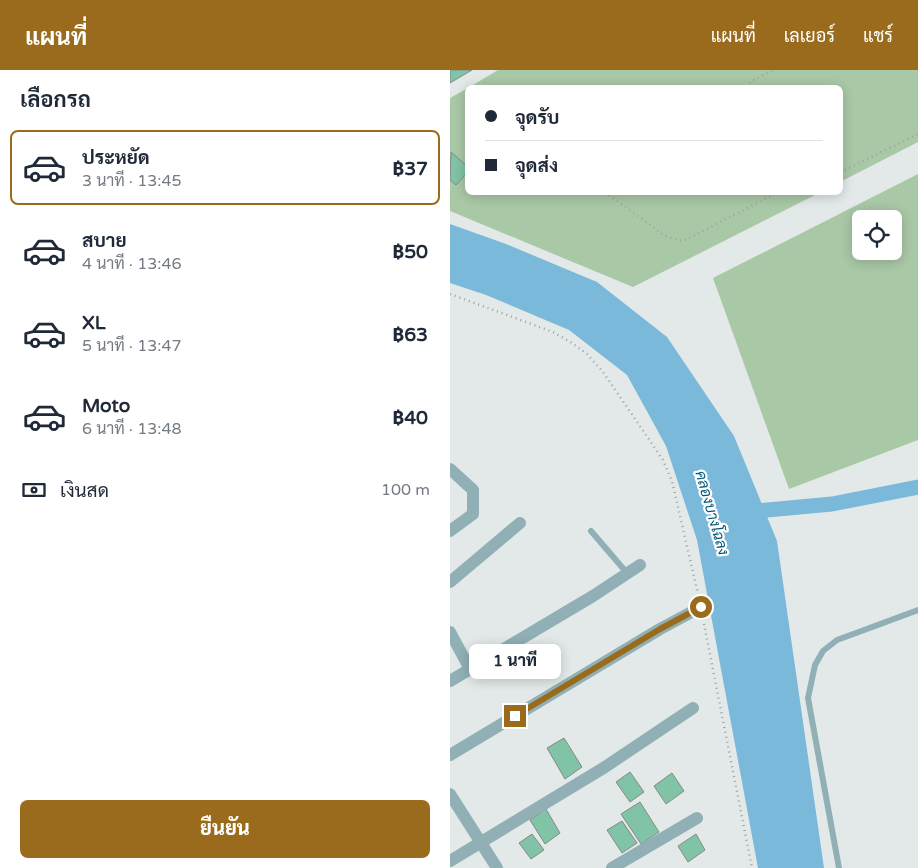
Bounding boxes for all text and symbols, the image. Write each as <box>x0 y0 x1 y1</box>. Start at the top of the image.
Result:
text: แผนที่ <box>25 23 87 52</box>
text: แผนที่ <box>711 25 756 47</box>
text: เลเยอร์ <box>784 25 835 47</box>
text: แชร์ <box>863 25 893 47</box>
text: เลือกรถ <box>20 87 91 113</box>
text: จุดรับ <box>515 107 559 129</box>
icon: car <box>22 145 67 190</box>
text: ประหยัด <box>82 147 150 169</box>
text: จุดส่ง <box>515 155 558 177</box>
text: ฿37 <box>393 158 428 180</box>
text: 3 นาที · 13:45 <box>82 171 182 191</box>
map controls <box>852 210 902 260</box>
button: locate <box>852 210 902 260</box>
icon: car <box>22 228 67 273</box>
text: สบาย <box>82 230 127 252</box>
text: ฿50 <box>393 241 428 263</box>
text: 4 นาที · 13:46 <box>82 254 182 274</box>
icon: car <box>22 311 67 356</box>
text: XL <box>82 312 106 334</box>
text: ฿63 <box>393 324 428 346</box>
text: 5 นาที · 13:47 <box>82 336 182 356</box>
icon: car <box>22 394 67 439</box>
text: Moto <box>82 395 130 417</box>
text: ฿40 <box>393 407 428 429</box>
text: 6 นาที · 13:48 <box>82 419 182 439</box>
water label: คลองบางโฉลง <box>691 468 734 557</box>
icon: cash <box>20 476 48 504</box>
text: เงินสด <box>60 480 109 502</box>
text: 100 m <box>381 480 430 500</box>
route start <box>690 596 712 618</box>
callout: 1 นาที <box>469 644 561 678</box>
text: 1 นาที <box>493 651 537 671</box>
route end <box>504 705 526 727</box>
button: ยืนยัน <box>20 800 430 858</box>

